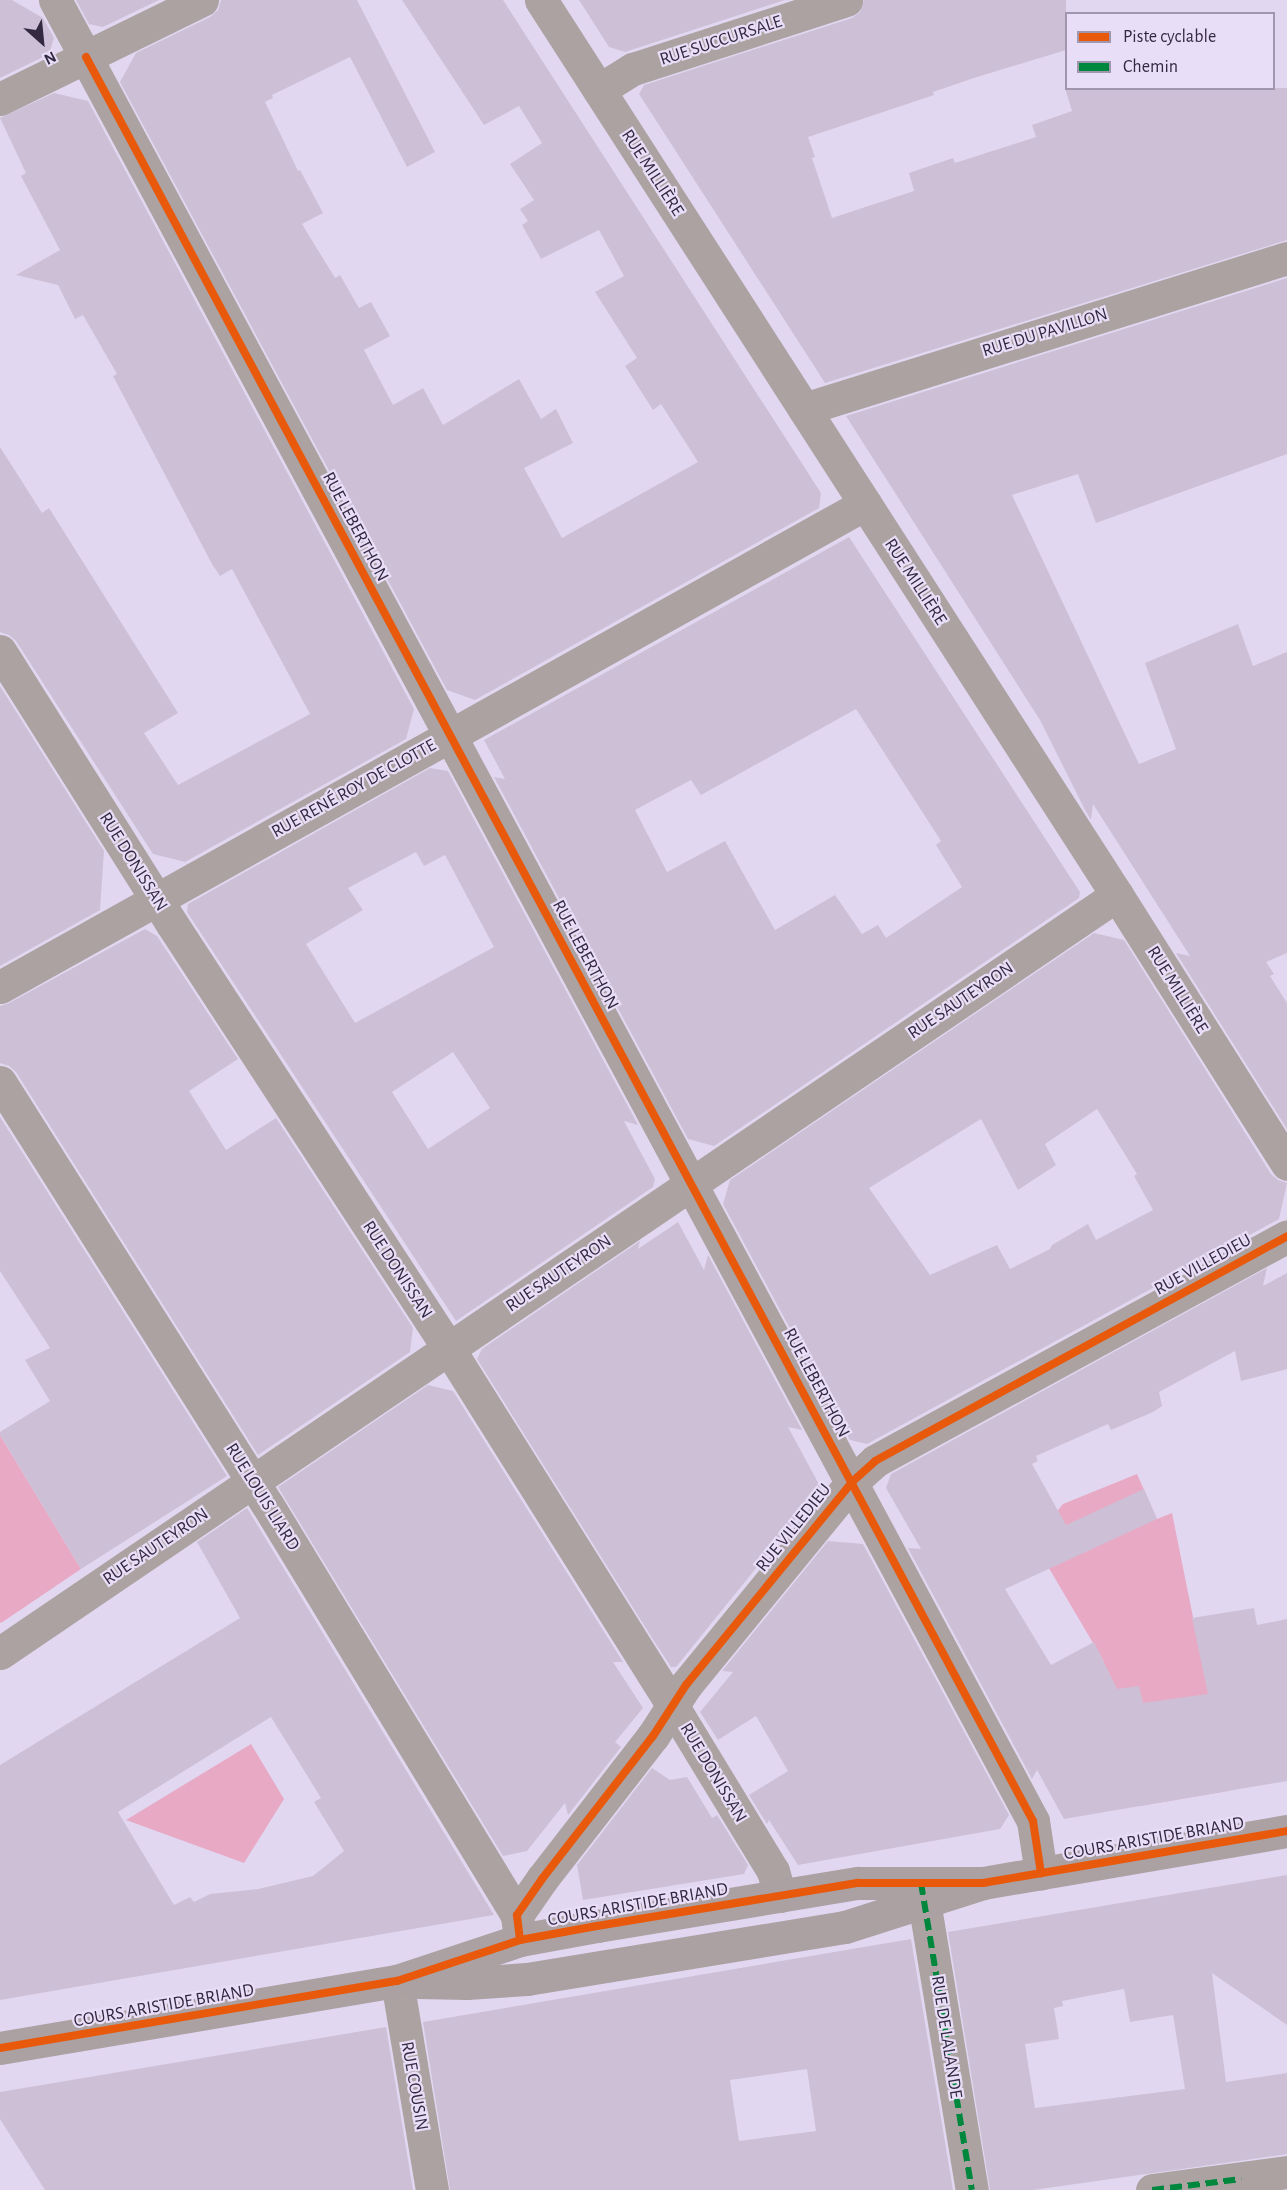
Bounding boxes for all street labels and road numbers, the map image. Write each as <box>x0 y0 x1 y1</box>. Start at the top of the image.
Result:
street label: RUE SUCCURSALE <box>657 11 785 71</box>
street label: RUE MILLIÈRE <box>616 126 688 220</box>
street label: RUE DU PAVILLON <box>980 304 1110 362</box>
street label: RUE LEBERTHON <box>317 469 393 585</box>
street label: RUE MILLIÈRE <box>879 535 951 629</box>
street label: RUE RENÉ ROY DE CLOTTE <box>268 735 440 843</box>
street label: RUE DONISSAN <box>94 809 172 915</box>
street label: RUE LEBERTHON <box>547 897 623 1013</box>
street label: RUE MILLIÈRE <box>1142 942 1212 1038</box>
street label: RUE SAUTEYRON <box>904 958 1018 1044</box>
street label: RUE DONISSAN <box>357 1217 437 1323</box>
street label: RUE VILLEDIEU <box>1151 1229 1255 1301</box>
street label: RUE SAUTEYRON <box>502 1231 616 1317</box>
street label: RUE LEBERTHON <box>778 1325 854 1441</box>
street label: RUE LOUIS LIARD <box>220 1439 304 1555</box>
street label: RUE VILLEDIEU <box>752 1479 836 1577</box>
street label: RUE SAUTEYRON <box>99 1504 213 1590</box>
street label: RUE DONISSAN <box>675 1719 751 1827</box>
street label: COURS ARISTIDE BRIAND <box>1062 1813 1246 1865</box>
street label: COURS ARISTIDE BRIAND <box>546 1879 730 1931</box>
street label: RUE DE LALANDE <box>926 1974 966 2100</box>
street label: COURS ARISTIDE BRIAND <box>72 1980 256 2032</box>
street label: RUE COUSIN <box>396 2040 432 2132</box>

